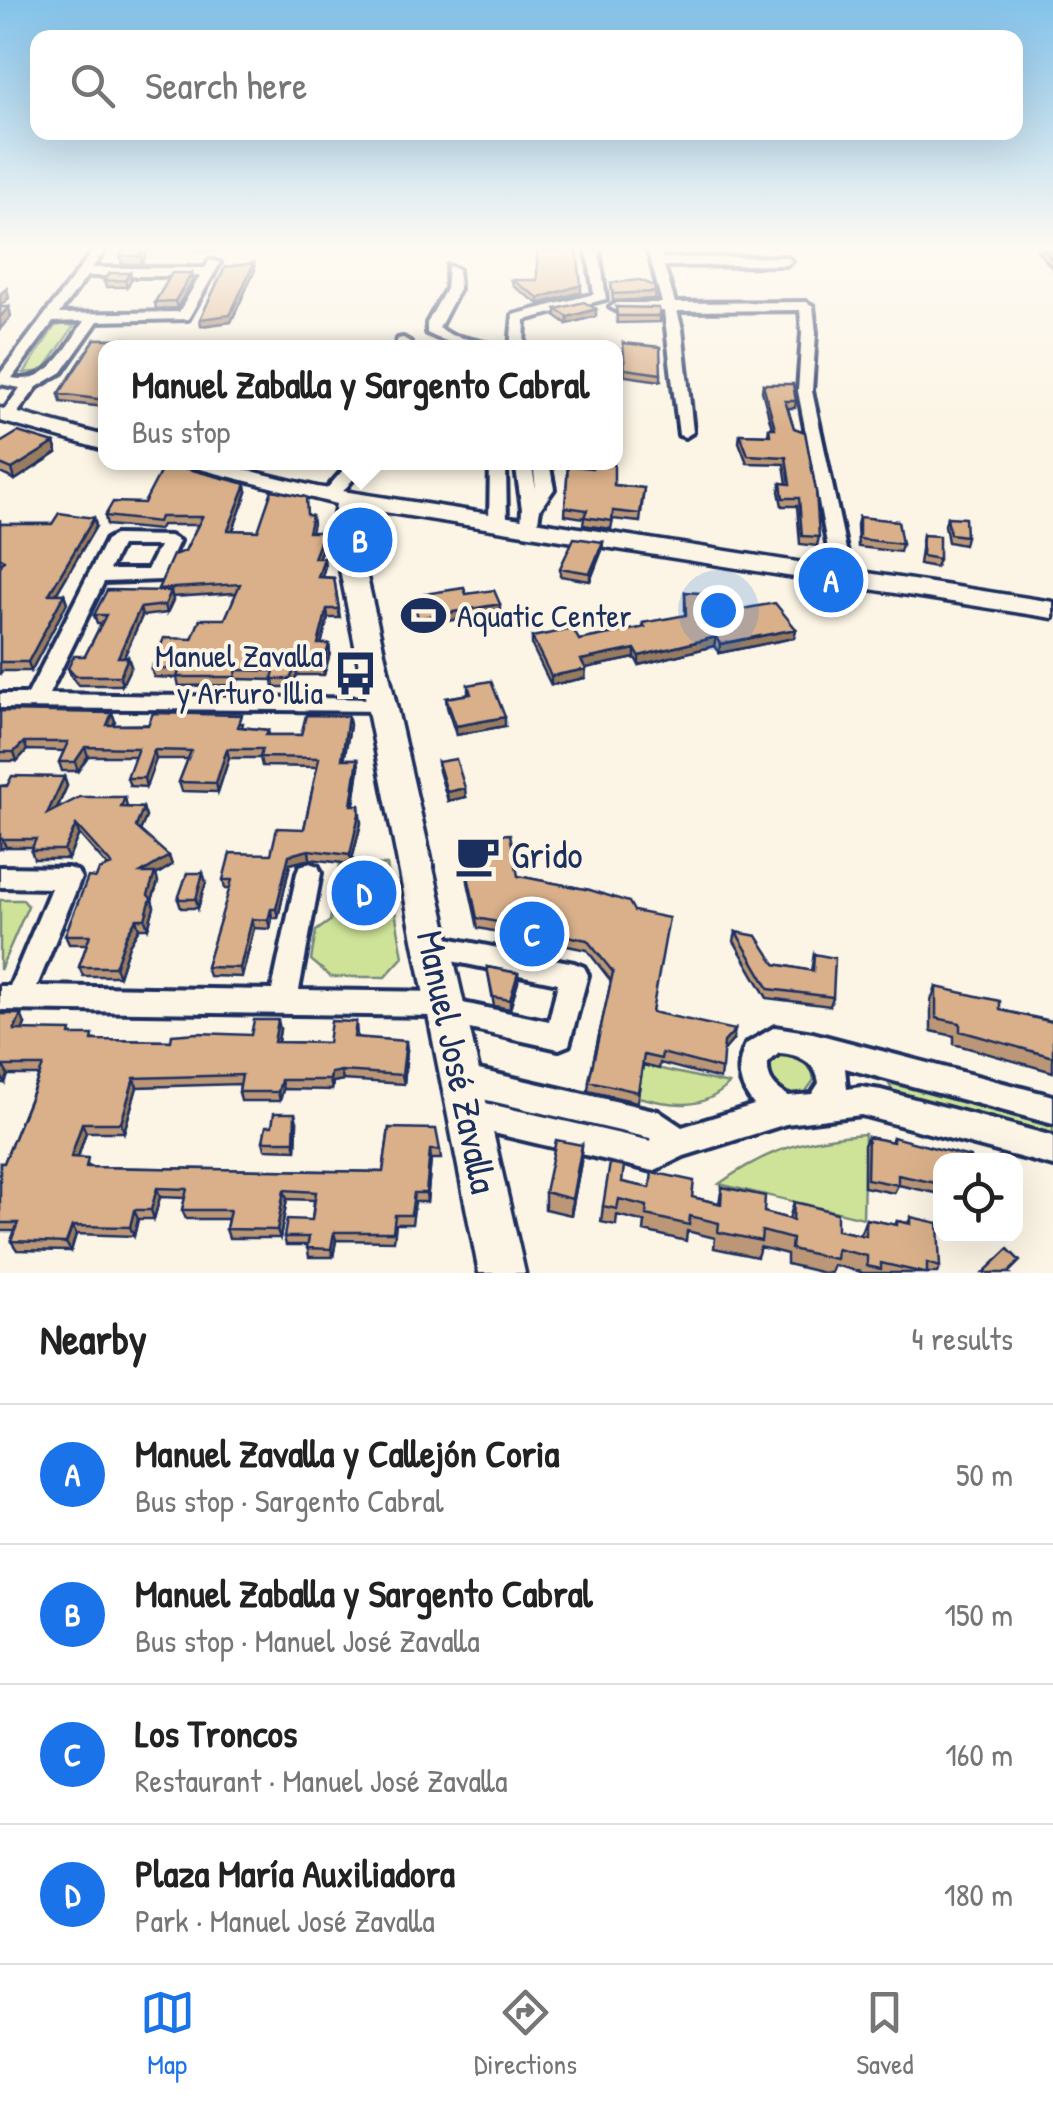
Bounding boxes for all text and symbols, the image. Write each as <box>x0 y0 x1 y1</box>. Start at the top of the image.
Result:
search box <box>30 30 1023 140</box>
icon: search <box>65 58 120 113</box>
text: Search here <box>145 59 307 111</box>
popup <box>98 340 623 470</box>
text: Manuel Zaballa y Sargento Cabral <box>132 358 589 410</box>
text: Bus stop <box>132 410 230 453</box>
pin: B <box>328 502 392 578</box>
pin: A <box>798 542 864 618</box>
your location <box>693 585 744 636</box>
sports icon: Aquatic Center <box>400 592 448 640</box>
place label: Aquatic Center <box>457 594 632 637</box>
place label: Manuel Zavalla y Arturo Illia <box>155 634 323 714</box>
bus stop icon: Manuel Zavalla y Arturo Illia <box>332 650 380 698</box>
place label: Grido <box>511 828 583 880</box>
cafe icon: Grido <box>454 831 502 879</box>
pin: D <box>332 856 396 930</box>
pin: C <box>500 896 564 972</box>
street label: Manuel José Zavalla <box>405 926 511 1198</box>
map controls <box>933 1153 1023 1243</box>
button: locate <box>933 1153 1023 1243</box>
text: Nearby <box>40 1310 147 1367</box>
text: 4 results <box>912 1317 1013 1360</box>
text: Manuel Zavalla y Callejón Coria <box>135 1427 560 1479</box>
text: A <box>65 1453 80 1496</box>
text: 50 m <box>956 1453 1013 1496</box>
text: Bus stop · Sargento Cabral <box>135 1479 444 1522</box>
text: Manuel Zaballa y Sargento Cabral <box>135 1567 593 1619</box>
text: B <box>64 1593 81 1636</box>
text: 150 m <box>944 1593 1013 1636</box>
text: Bus stop · Manuel José Zavalla <box>135 1619 480 1662</box>
text: Los Troncos <box>135 1707 297 1759</box>
text: C <box>64 1733 81 1776</box>
text: 160 m <box>945 1733 1013 1776</box>
text: Restaurant · Manuel José Zavalla <box>135 1759 507 1802</box>
text: Plaza María Auxiliadora <box>135 1847 455 1899</box>
text: D <box>65 1873 80 1916</box>
text: 180 m <box>944 1873 1013 1916</box>
text: Park · Manuel José Zavalla <box>135 1899 435 1942</box>
tab: Map <box>140 1985 195 2083</box>
tab: Directions <box>474 1985 577 2083</box>
tab: Saved <box>856 1985 913 2083</box>

